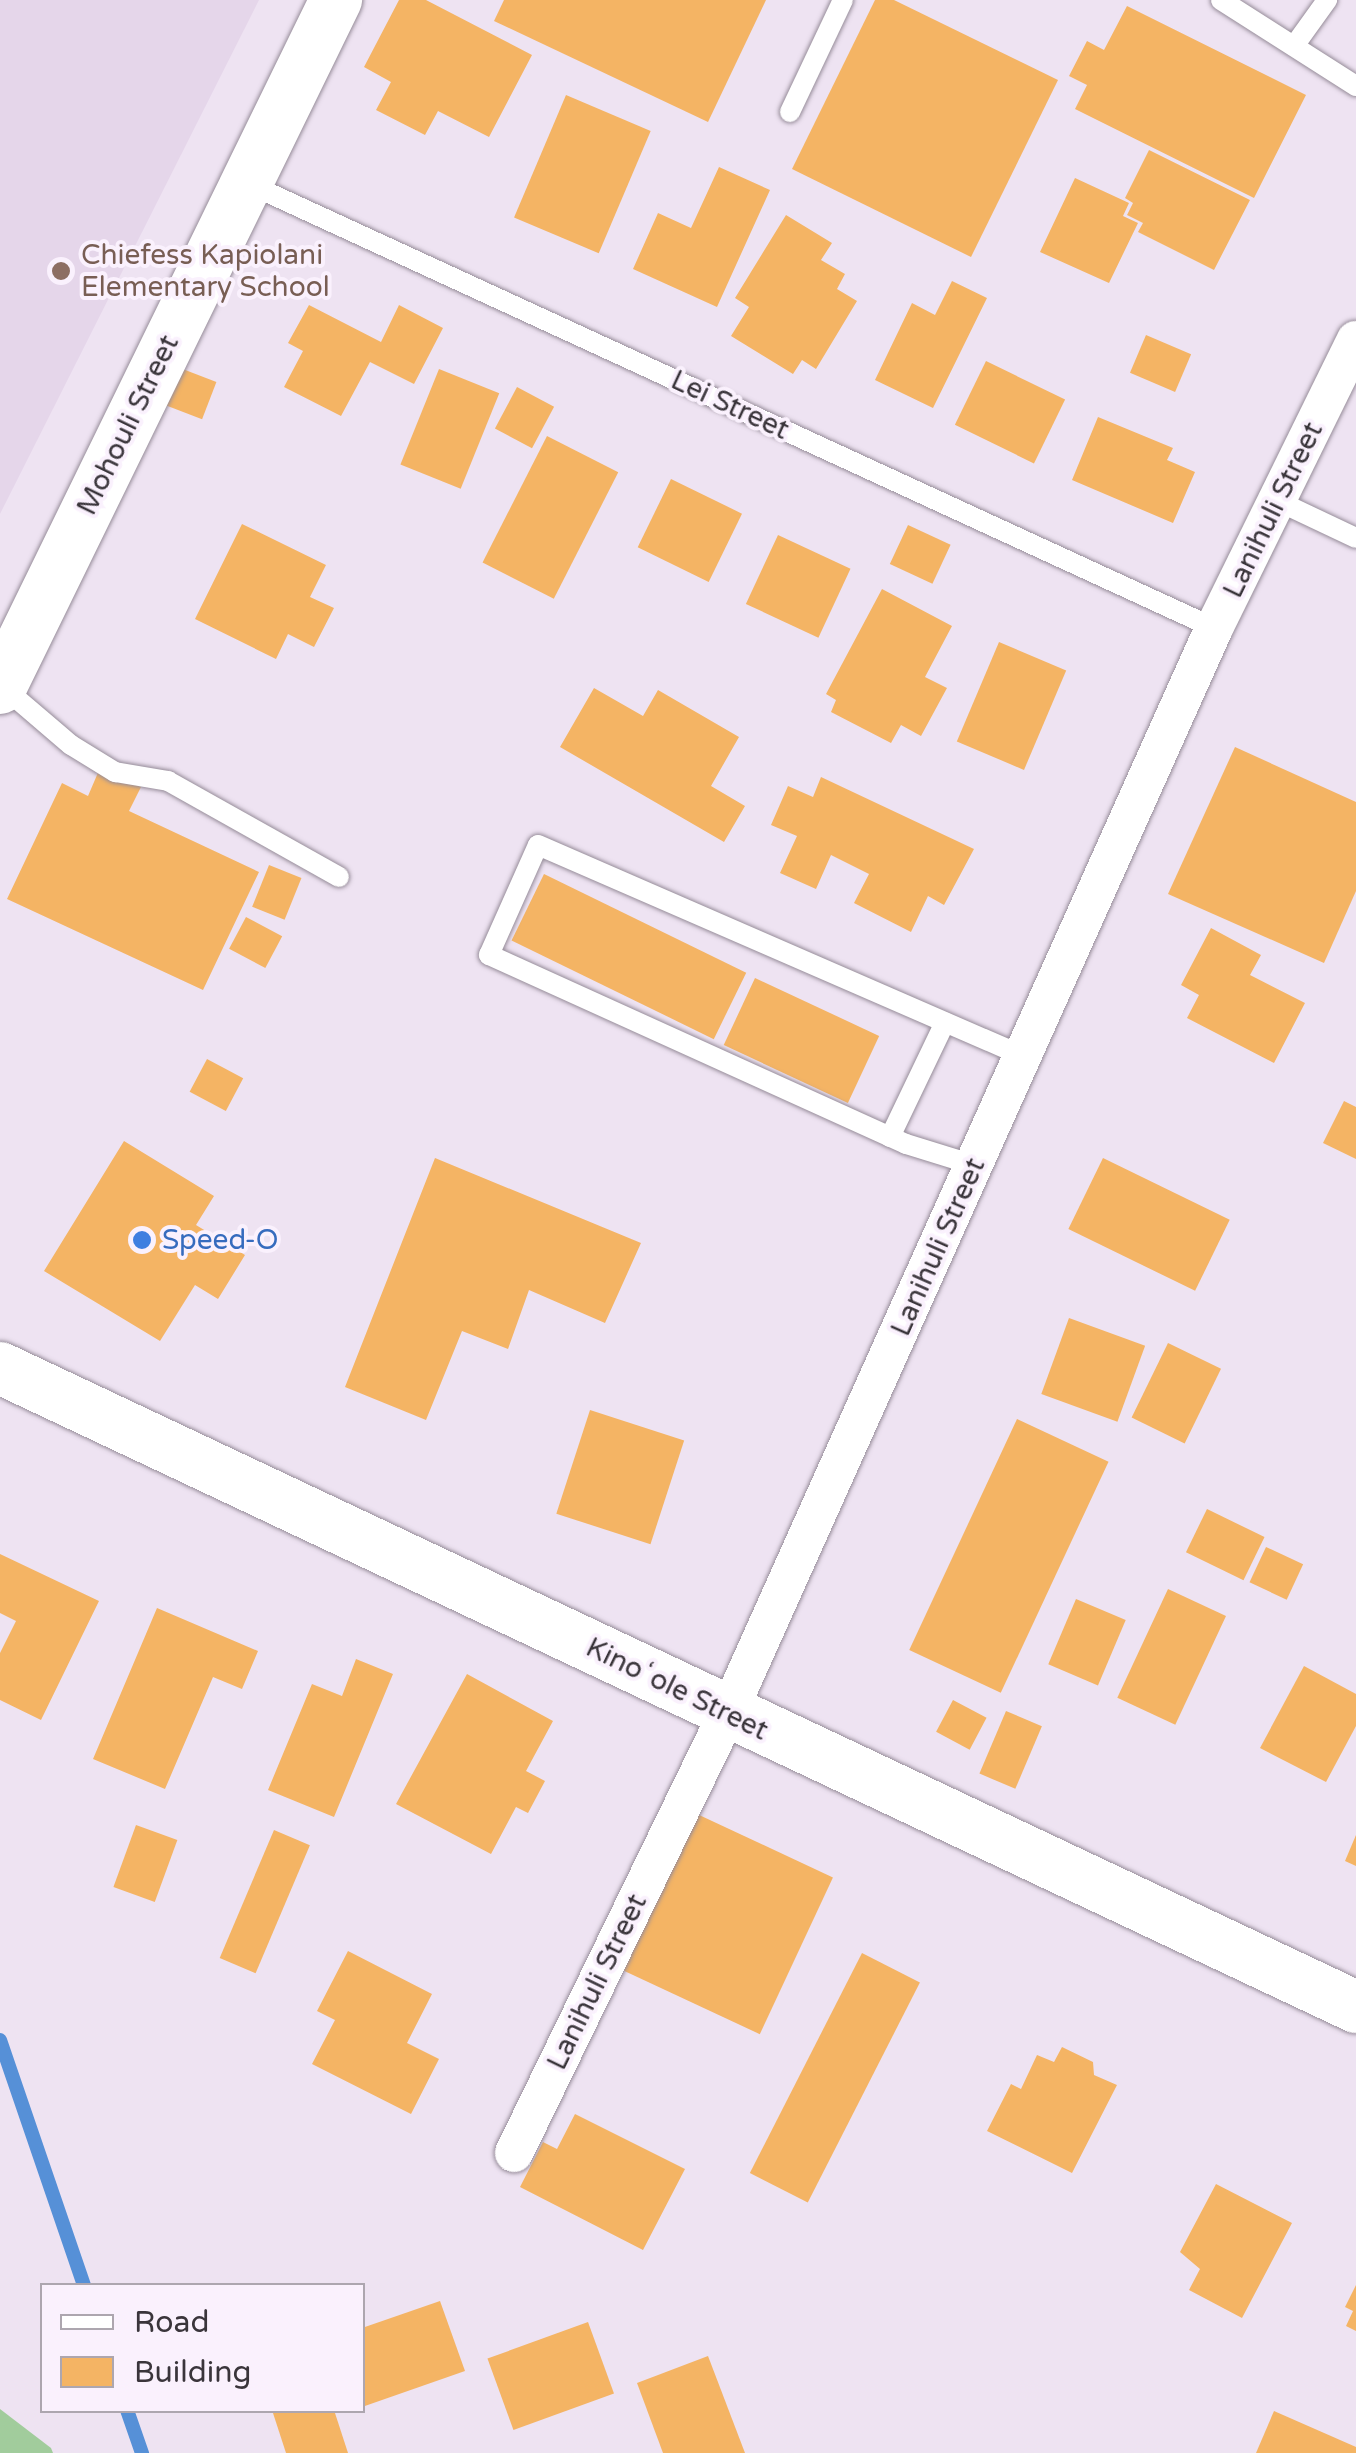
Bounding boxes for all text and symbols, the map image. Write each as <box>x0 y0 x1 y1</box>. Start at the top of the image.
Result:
place label: Chiefess Kapiolani Elementary School <box>81 238 330 304</box>
marker: Chiefess Kapiolani Elementary School <box>50 260 72 282</box>
street label: Mohouli Street <box>70 330 186 520</box>
street label: Lei Street <box>666 363 794 447</box>
street label: Lanihuli Street <box>1216 417 1330 603</box>
street label: Lanihuli Street <box>884 1153 992 1341</box>
place label: Speed-O <box>162 1223 279 1257</box>
marker: Speed-O <box>131 1229 153 1251</box>
street label: Kinoʻole Street <box>581 1630 773 1748</box>
street label: Lanihuli Street <box>540 1889 654 2075</box>
legend <box>40 2283 365 2413</box>
text: Road <box>134 2304 209 2341</box>
text: Building <box>134 2354 251 2391</box>

